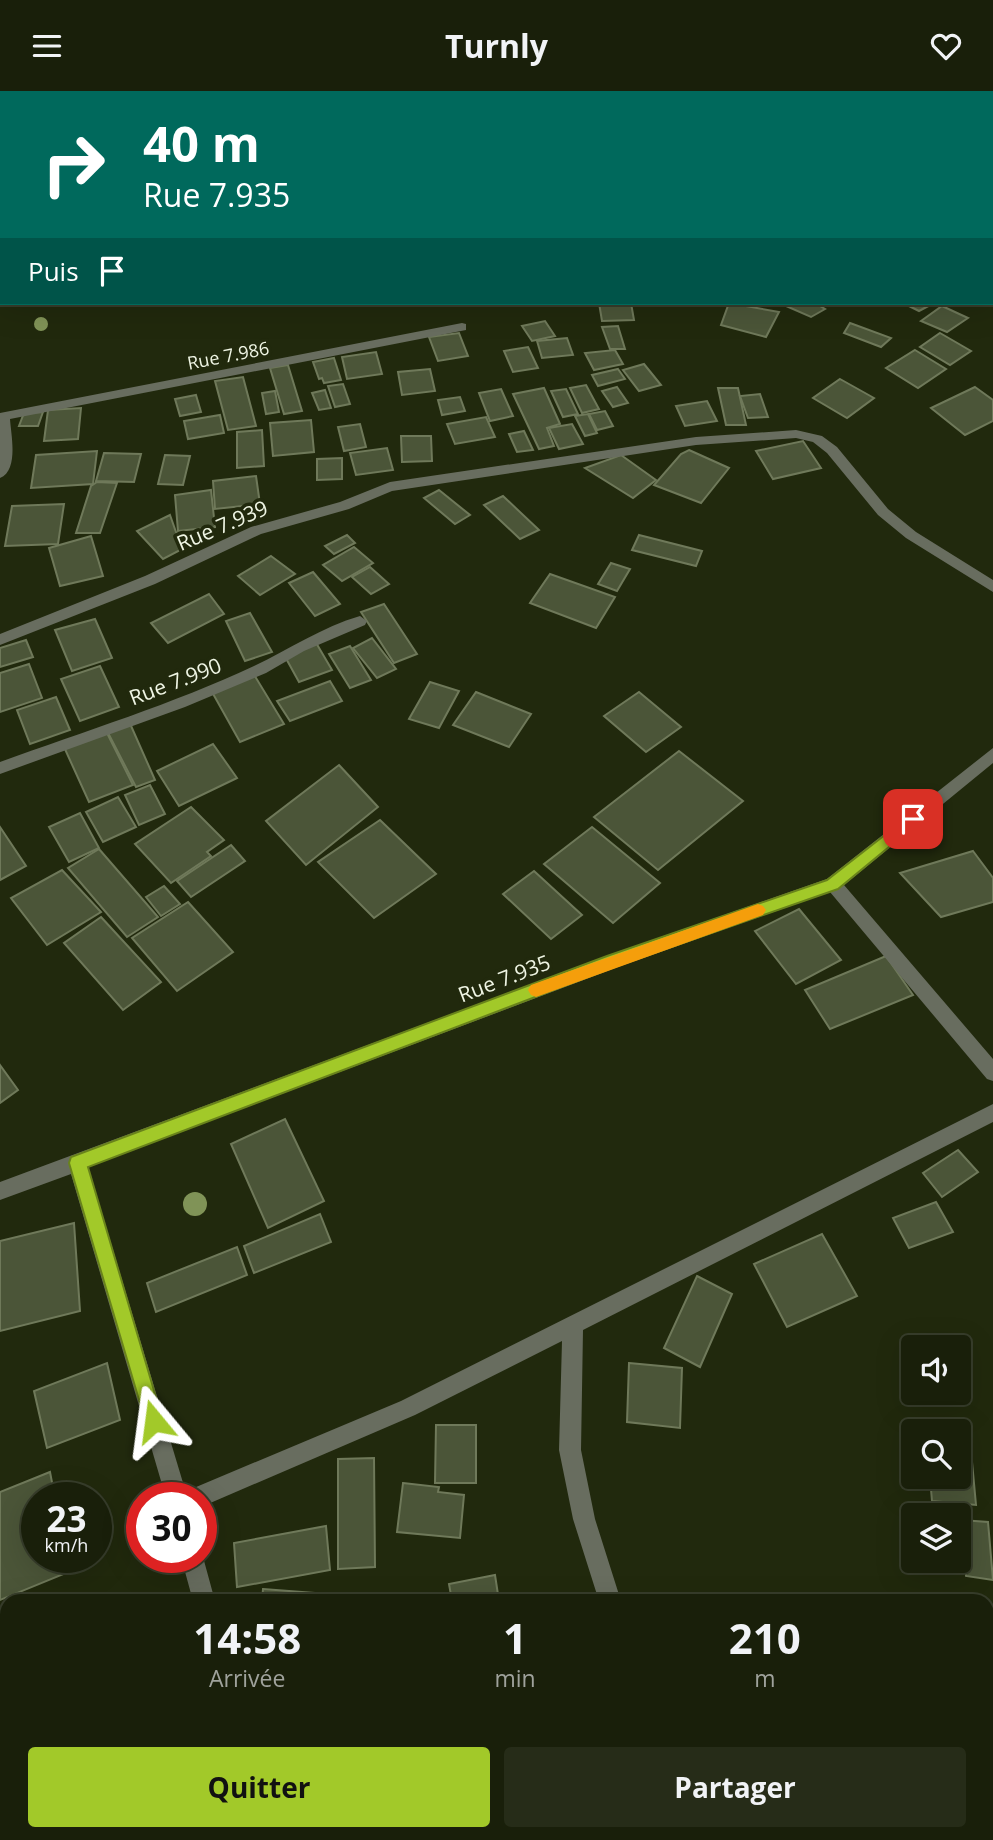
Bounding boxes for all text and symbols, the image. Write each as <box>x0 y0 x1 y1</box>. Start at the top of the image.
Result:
text: Turnly <box>445 24 548 67</box>
icon: menu <box>28 27 66 65</box>
icon: heart <box>927 27 965 65</box>
text: 40 m <box>143 110 260 176</box>
icon: right <box>28 119 119 210</box>
text: Rue 7.935 <box>143 173 290 216</box>
icon: arrive <box>93 252 131 290</box>
text: Puis <box>28 253 79 289</box>
street label: Rue 7.986 <box>185 335 271 375</box>
street label: Rue 7.939 <box>172 493 272 557</box>
street label: Rue 7.990 <box>125 651 225 711</box>
pin <box>883 789 943 849</box>
icon: arrive <box>894 800 932 838</box>
street label: Rue 7.935 <box>454 948 554 1008</box>
map controls <box>901 1335 971 1573</box>
button: sound <box>901 1335 971 1405</box>
position arrow <box>117 1384 191 1458</box>
button: search <box>901 1419 971 1489</box>
speed limit sign: 30 <box>126 1482 217 1573</box>
text: 23 <box>46 1495 87 1542</box>
button: layers <box>901 1503 971 1573</box>
text: km/h <box>45 1533 88 1557</box>
text: 14:58 <box>193 1609 301 1666</box>
text: 1 <box>503 1609 527 1666</box>
text: 210 <box>729 1609 801 1666</box>
text: Arrivée <box>209 1662 285 1694</box>
text: min <box>494 1662 536 1694</box>
text: m <box>754 1662 775 1694</box>
button: Quitter <box>28 1747 490 1827</box>
button: Partager <box>504 1747 966 1827</box>

